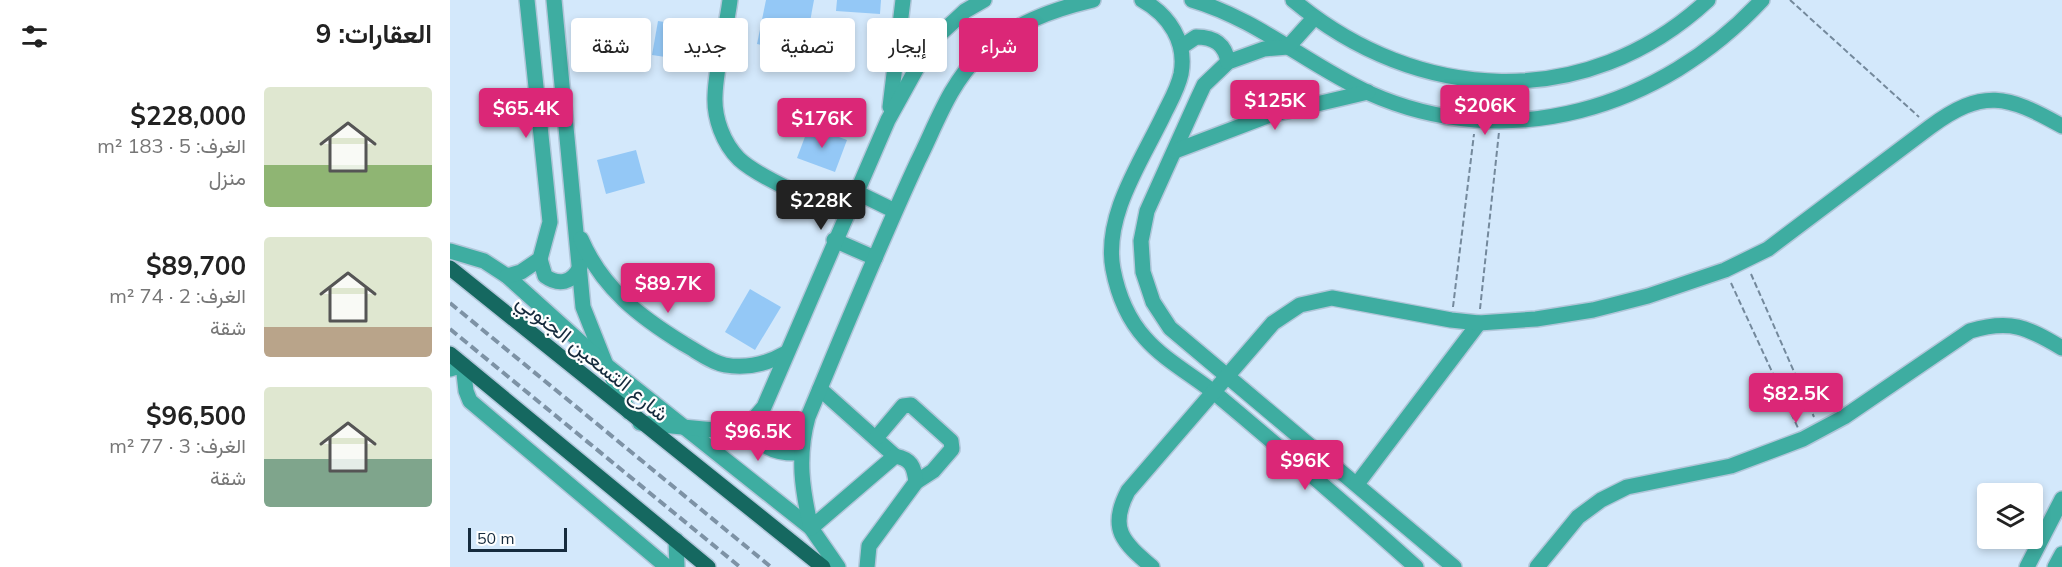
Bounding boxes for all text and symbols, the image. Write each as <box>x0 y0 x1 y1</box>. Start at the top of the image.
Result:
text: العقارات: 9 <box>316 17 432 50</box>
chip: شقة <box>571 18 651 72</box>
chip: جديد <box>663 18 748 72</box>
chip: تصفية <box>760 18 855 72</box>
chip: إيجار <box>867 18 947 72</box>
chip: شراء <box>959 18 1038 72</box>
icon: filters <box>18 20 51 53</box>
pin: $125K <box>1233 80 1317 131</box>
pin: $206K <box>1443 85 1527 136</box>
text: $125K <box>1244 87 1306 112</box>
pin: $65.4K <box>477 88 575 139</box>
text: $206K <box>1454 92 1516 117</box>
text: $65.4K <box>493 95 559 120</box>
pin: $176K <box>780 98 864 149</box>
text: $228,000 <box>130 99 246 132</box>
text: $176K <box>791 105 853 130</box>
icon: home <box>312 111 384 183</box>
text: الغرف: 5 · 183 m² <box>97 133 246 158</box>
text: منزل <box>209 165 246 190</box>
pin: $228K <box>779 180 863 231</box>
text: $228K <box>790 187 852 212</box>
text: $89,700 <box>146 249 246 282</box>
icon: home <box>312 261 384 333</box>
pin: $89.7K <box>619 263 717 314</box>
text: $89.7K <box>635 270 701 295</box>
text: الغرف: 2 · 74 m² <box>109 283 246 308</box>
street label: شارع التسعين الجنوبي <box>509 288 674 430</box>
text: شقة <box>210 315 246 340</box>
pin: $82.5K <box>1747 373 1845 424</box>
text: $82.5K <box>1763 380 1829 405</box>
text: $96,500 <box>146 399 246 432</box>
icon: home <box>312 411 384 483</box>
pin: $96.5K <box>709 411 807 462</box>
text: $96.5K <box>725 418 791 443</box>
text: الغرف: 3 · 77 m² <box>109 433 246 458</box>
pin: $96K <box>1269 440 1341 491</box>
text: $96K <box>1280 447 1330 472</box>
text: شقة <box>210 465 246 490</box>
map controls <box>1977 483 2043 549</box>
button: layers <box>1977 483 2043 549</box>
scale bar <box>468 525 567 552</box>
text: 50 m <box>477 528 514 548</box>

